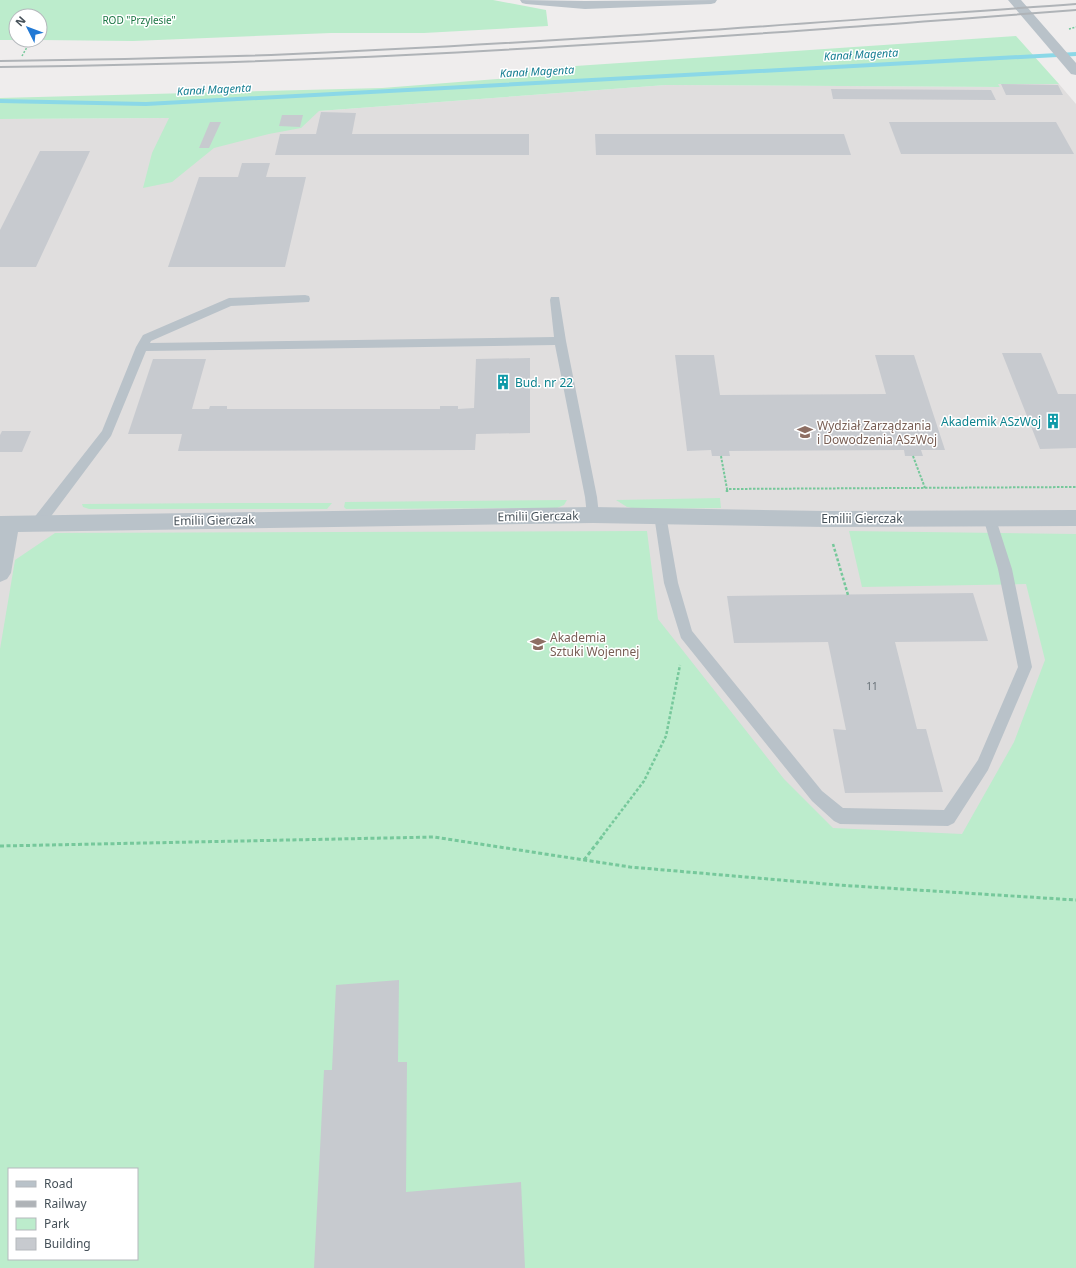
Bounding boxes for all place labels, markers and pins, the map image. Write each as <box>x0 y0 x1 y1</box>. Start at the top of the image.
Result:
building icon: Bud. nr 22 <box>494 373 512 391</box>
place label: Bud. nr 22 <box>515 374 573 391</box>
building icon: Akademik ASzWoj <box>1044 412 1062 430</box>
place label: Akademik ASzWoj <box>941 413 1041 430</box>
place label: Wydział Zarządzania i Dowodzenia ASzWoj <box>817 417 937 448</box>
school or university icon: Wydział Zarządzania i Dowodzenia ASzWoj <box>796 423 814 441</box>
place label: Akademia Sztuki Wojennej <box>550 629 639 660</box>
school or university icon: Akademia Sztuki Wojennej <box>529 635 547 653</box>

